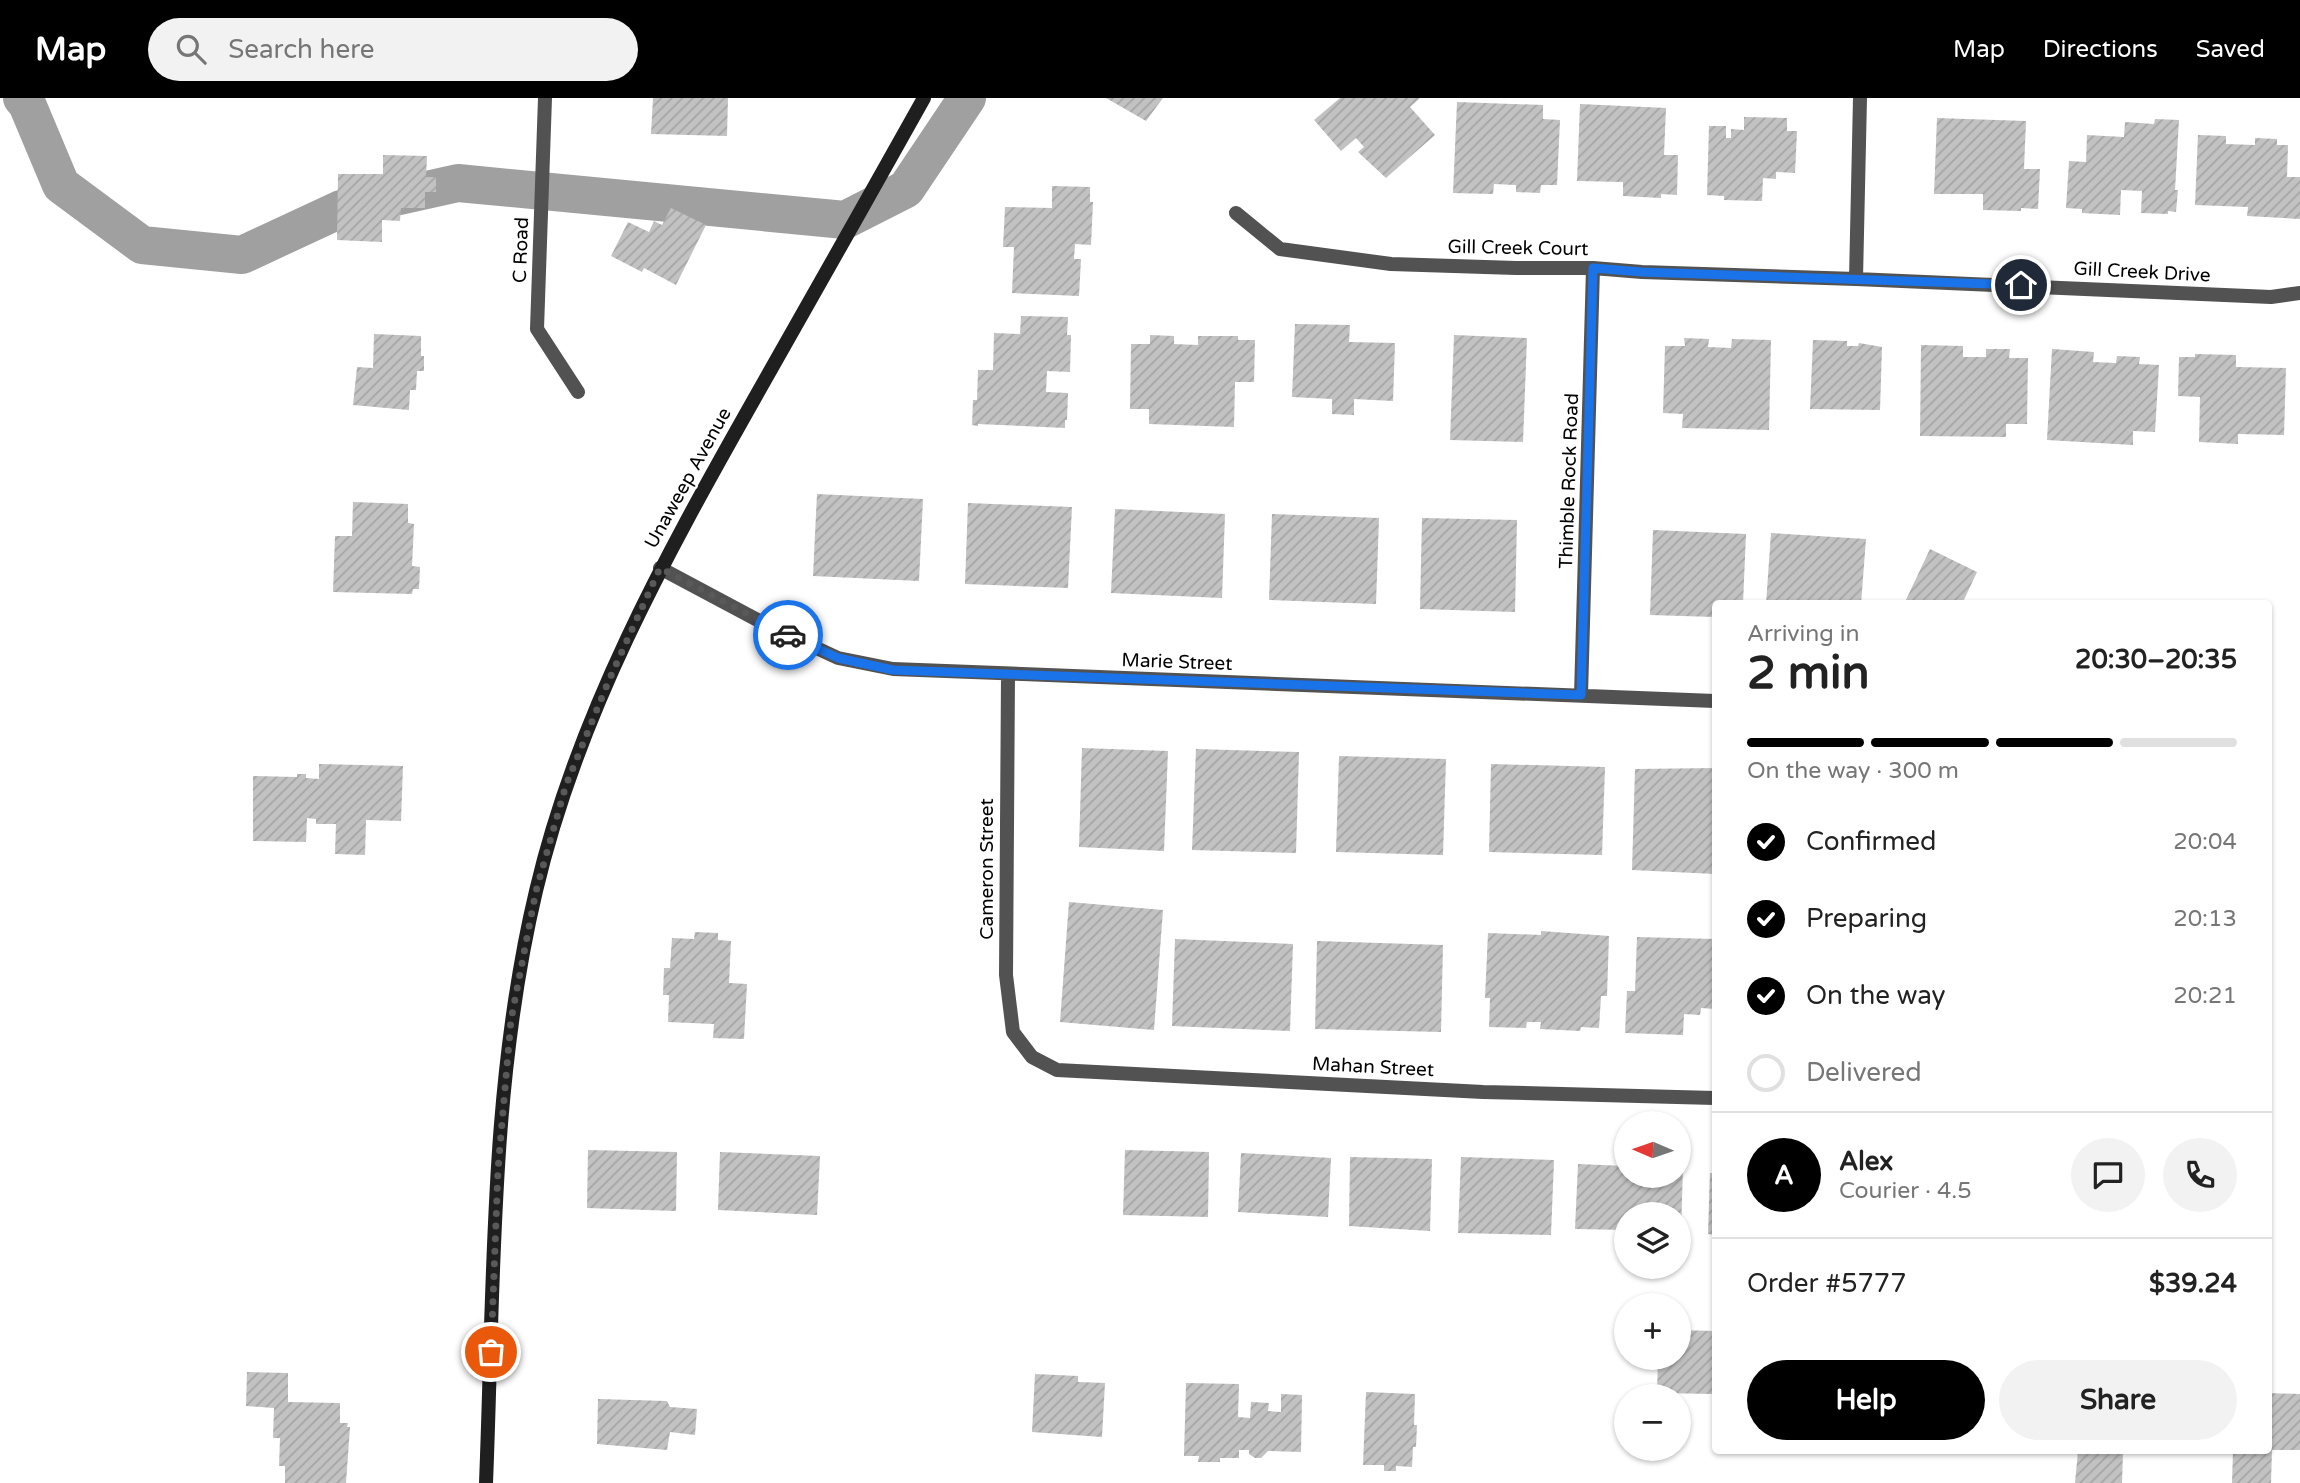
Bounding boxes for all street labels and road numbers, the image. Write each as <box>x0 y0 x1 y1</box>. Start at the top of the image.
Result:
street label: C Road <box>509 217 533 283</box>
street label: Gill Creek Court <box>1447 236 1589 260</box>
street label: Gill Creek Drive <box>2073 257 2211 287</box>
street label: Thimble Rock Road <box>1555 393 1583 569</box>
street label: Unaweep Avenue <box>640 404 736 552</box>
street label: Marie Street <box>1121 649 1233 675</box>
street label: Cameron Street <box>976 798 998 940</box>
street label: Mahan Street <box>1311 1053 1435 1081</box>

